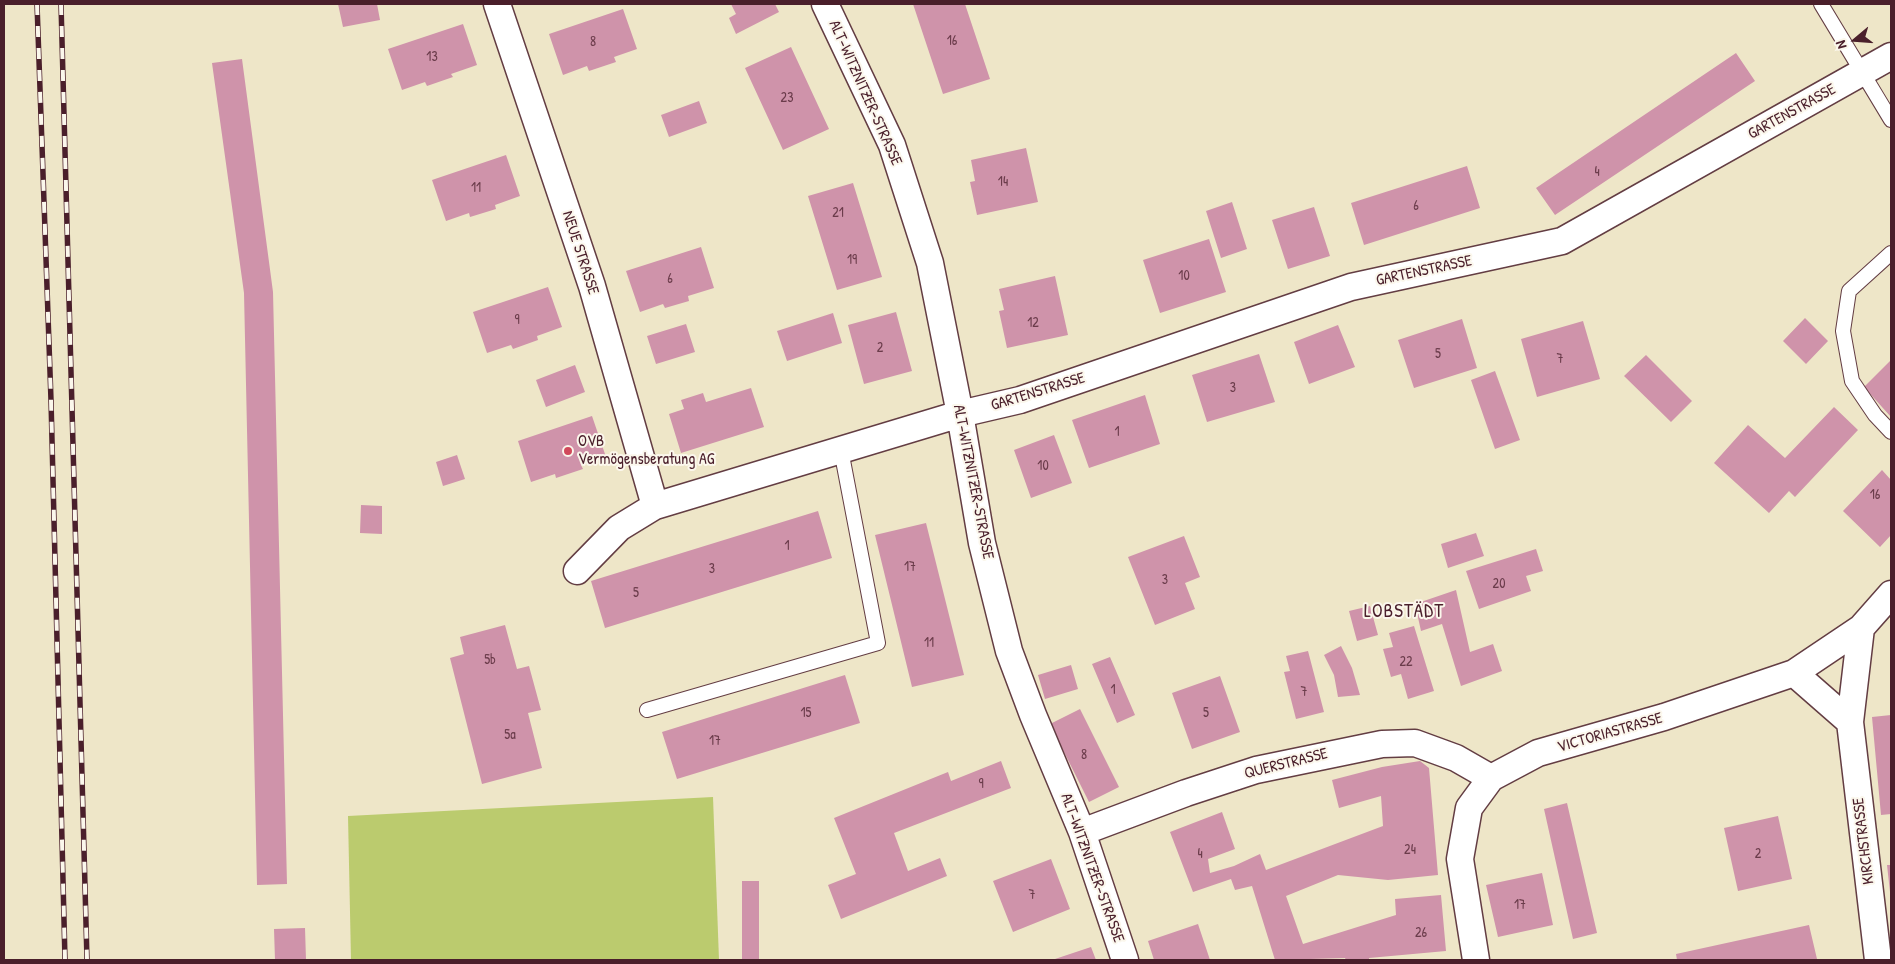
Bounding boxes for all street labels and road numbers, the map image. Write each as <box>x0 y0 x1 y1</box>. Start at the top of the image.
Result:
street label: ALT-WITZNITZER-STRASSE <box>824 17 906 169</box>
street label: GARTENSTRASSE <box>1745 80 1839 144</box>
street label: NEUE STRASSE <box>557 209 603 297</box>
street label: GARTENSTRASSE <box>1374 251 1474 291</box>
street label: GARTENSTRASSE <box>989 369 1087 415</box>
street label: ALT-WITZNITZER-STRASSE <box>949 403 997 561</box>
street label: VICTORIASTRASSE <box>1555 709 1665 757</box>
street label: QUERSTRASSE <box>1242 744 1330 784</box>
street label: ALT-WITZNITZER-STRASSE <box>1056 791 1128 945</box>
street label: KIRCHSTRASSE <box>1849 796 1879 886</box>

